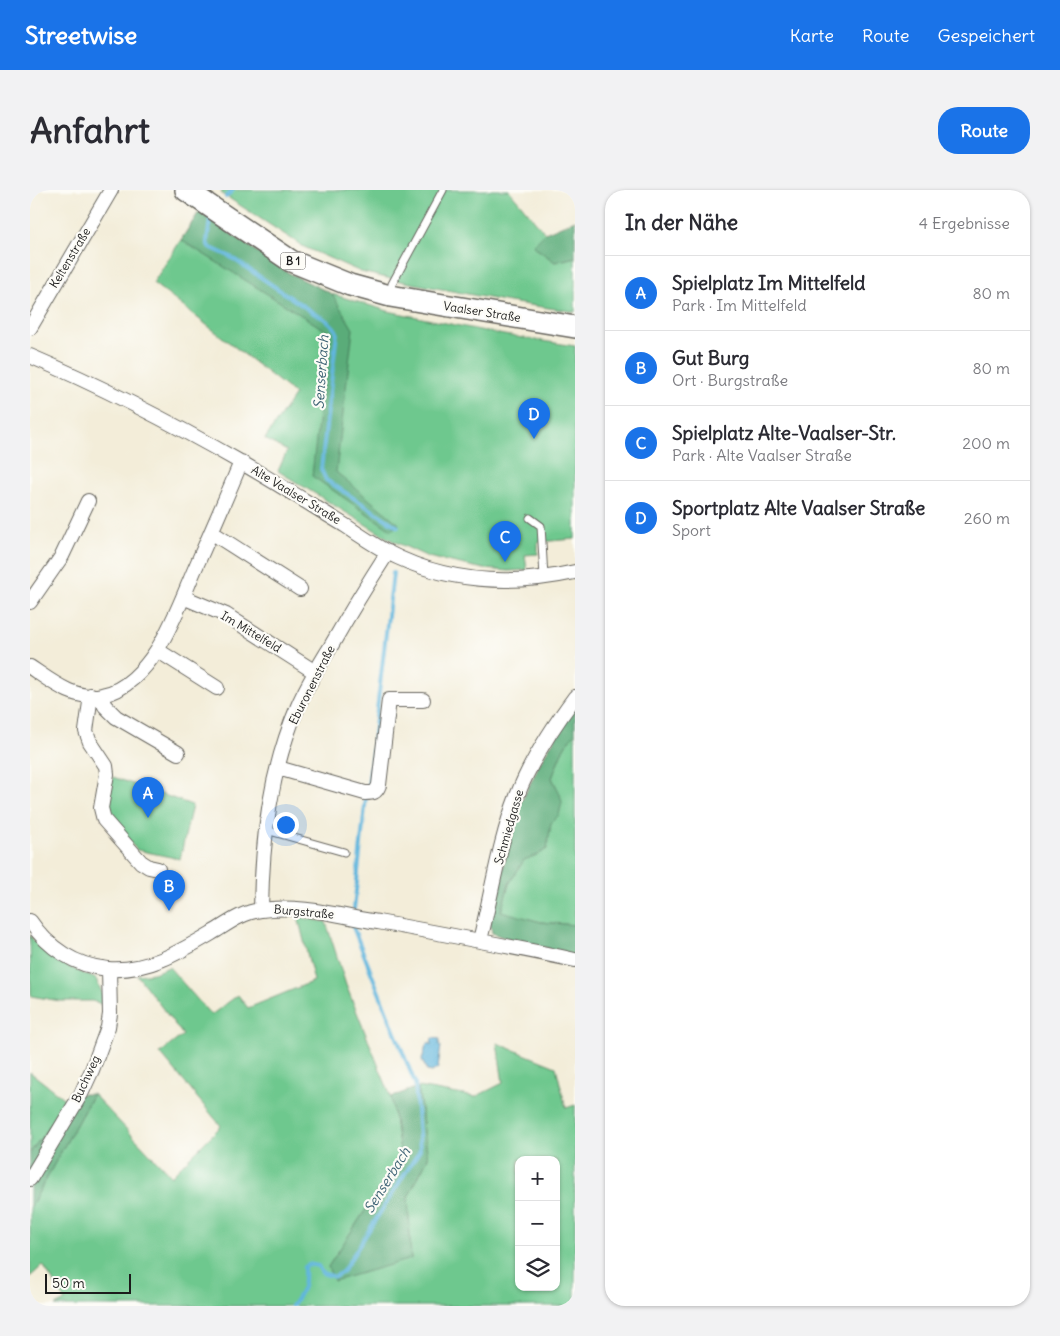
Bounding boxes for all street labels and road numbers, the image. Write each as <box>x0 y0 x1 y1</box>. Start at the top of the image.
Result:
street label: Keltenstraße <box>46 225 93 291</box>
road number: B 1 <box>280 252 306 270</box>
street label: Vaalser Straße <box>442 298 522 325</box>
street label: Alte Vaalser Straße <box>249 462 344 527</box>
street label: Im Mittelfeld <box>218 608 284 655</box>
street label: Eburonenstraße <box>285 643 338 727</box>
street label: Schmiedgasse <box>491 788 526 866</box>
street label: Burgstraße <box>273 901 335 922</box>
street label: Buchweg <box>68 1053 103 1105</box>

